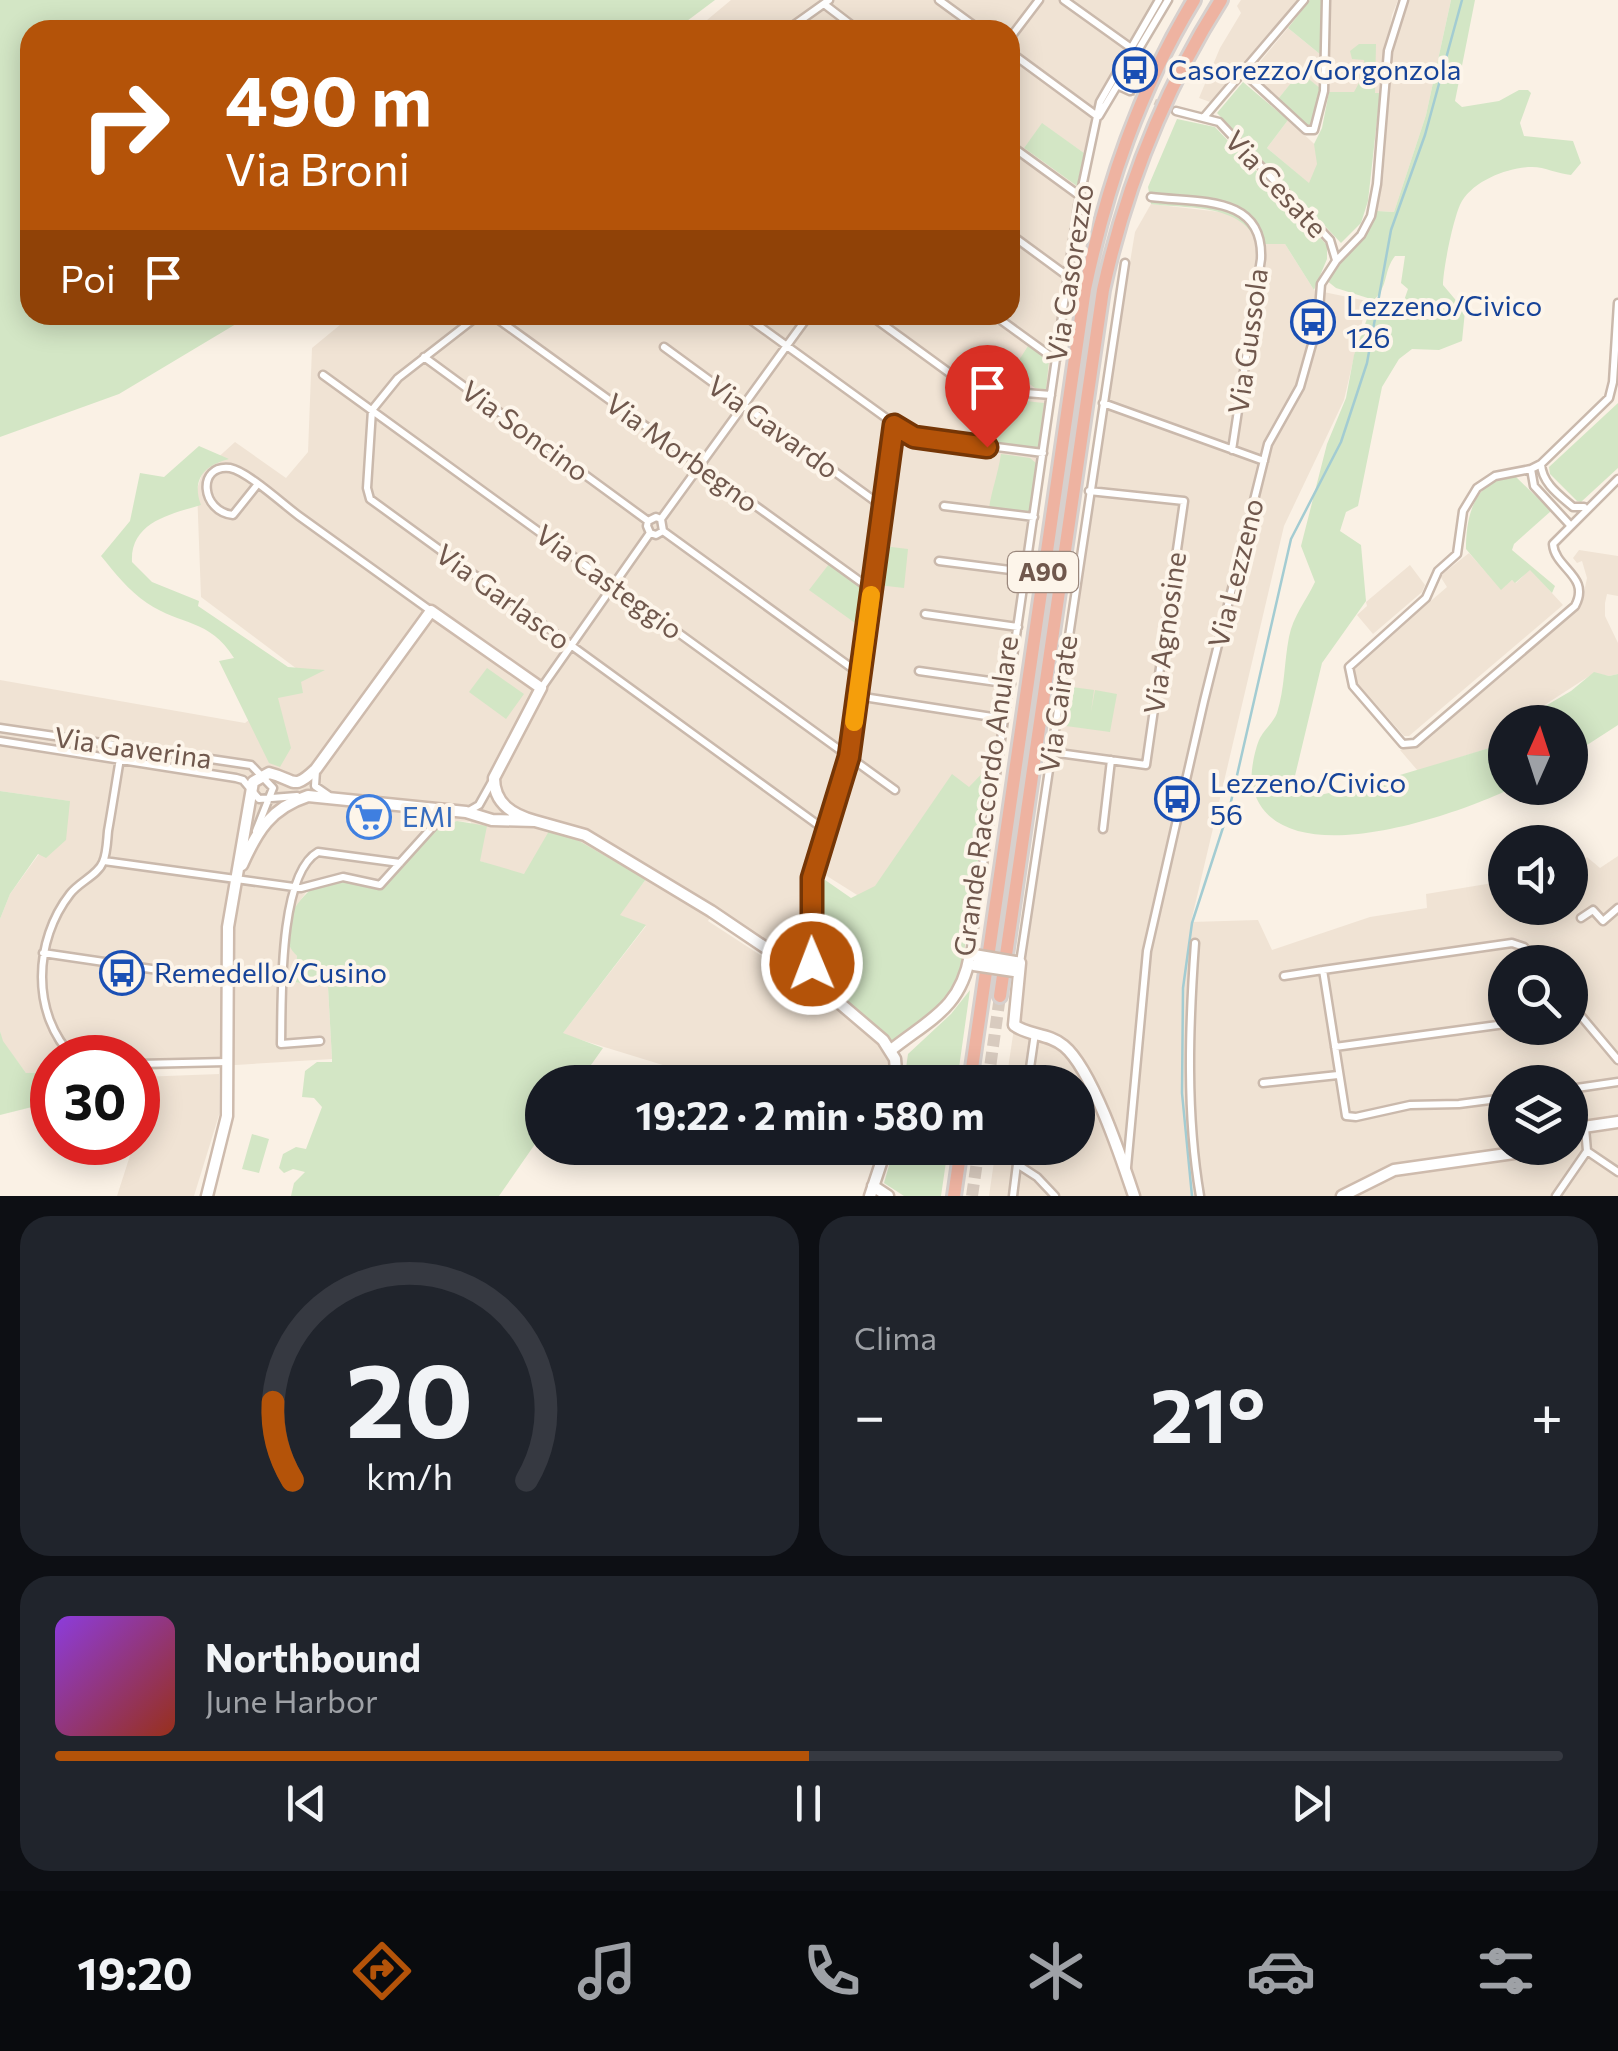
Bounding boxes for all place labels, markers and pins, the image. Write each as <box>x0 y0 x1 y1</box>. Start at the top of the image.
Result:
bus stop icon: Casorezzo/Gorgonzola <box>1112 47 1158 93</box>
place label: Casorezzo/Gorgonzola <box>1168 52 1461 86</box>
place label: Lezzeno/Civico 126 <box>1346 288 1542 354</box>
bus stop icon: Lezzeno/Civico 126 <box>1290 299 1336 345</box>
pin <box>945 345 1030 448</box>
place label: Lezzeno/Civico 56 <box>1210 765 1406 831</box>
bus stop icon: Lezzeno/Civico 56 <box>1154 776 1200 822</box>
supermarket icon: EMI <box>346 794 392 840</box>
place label: EMI <box>402 799 453 833</box>
bus stop icon: Remedello/Cusino <box>99 950 145 996</box>
place label: Remedello/Cusino <box>154 955 387 989</box>

